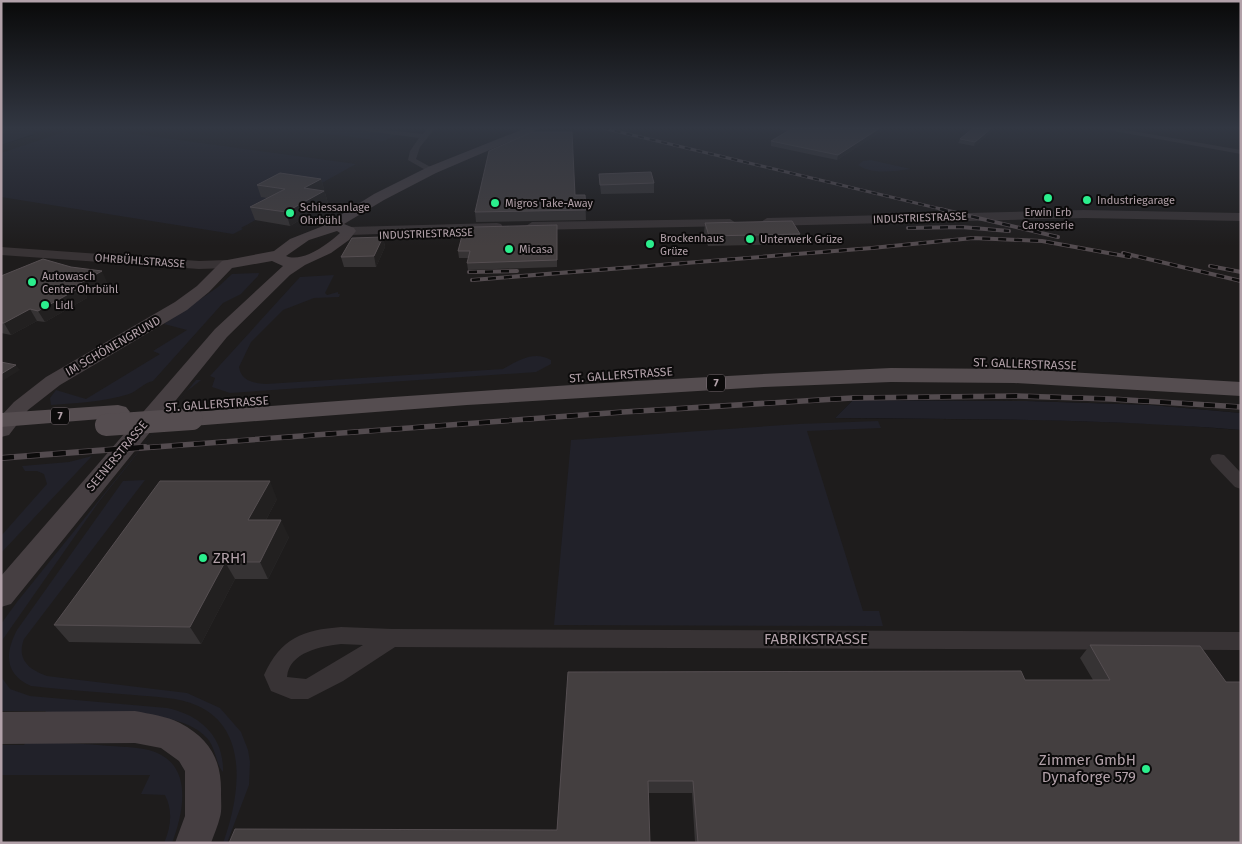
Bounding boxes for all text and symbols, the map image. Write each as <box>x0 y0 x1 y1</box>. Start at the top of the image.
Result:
marker: Erwin Erb Carosserie <box>1042 192 1054 204</box>
marker: Industriegarage <box>1081 194 1093 206</box>
place label: Industriegarage <box>1097 194 1175 207</box>
marker: Migros Take-Away <box>489 197 501 209</box>
place label: Migros Take-Away <box>505 197 594 210</box>
place label: Schiessanlage Ohrbühl <box>300 201 370 227</box>
place label: Erwin Erb Carosserie <box>1022 206 1074 232</box>
marker: Schiessanlage Ohrbühl <box>284 207 296 219</box>
street label: INDUSTRIESTRASSE <box>873 210 967 226</box>
street label: INDUSTRIESTRASSE <box>379 226 473 242</box>
place label: Brockenhaus Grüze <box>660 232 724 258</box>
marker: Unterwerk Grüze <box>744 233 756 245</box>
place label: Unterwerk Grüze <box>760 233 843 246</box>
marker: Brockenhaus Grüze <box>644 238 656 250</box>
marker: Micasa <box>503 243 515 255</box>
place label: Micasa <box>519 243 553 256</box>
street label: OHRBÜHLSTRASSE <box>94 250 186 271</box>
place label: Autowasch Center Ohrbühl <box>42 270 118 296</box>
marker: Autowasch Center Ohrbühl <box>26 276 38 288</box>
marker: Lidl <box>39 299 51 311</box>
place label: Lidl <box>55 299 73 312</box>
street label: IM SCHÖNENGRUND <box>62 311 163 379</box>
street label: ST. GALLERSTRASSE <box>973 355 1077 373</box>
street label: ST. GALLERSTRASSE <box>569 364 673 386</box>
road number: 7 <box>707 374 725 392</box>
street label: ST. GALLERSTRASSE <box>165 393 269 415</box>
road number: 7 <box>51 408 69 424</box>
street label: SEENERSTRASSE <box>84 418 150 494</box>
place label: ZRH1 <box>213 549 247 567</box>
marker: ZRH1 <box>197 552 209 564</box>
street label: FABRIKSTRASSE <box>764 630 868 648</box>
place label: Zimmer GmbH Dynaforge 579 <box>1039 751 1136 786</box>
marker: Zimmer GmbH Dynaforge 579 <box>1140 763 1152 775</box>

